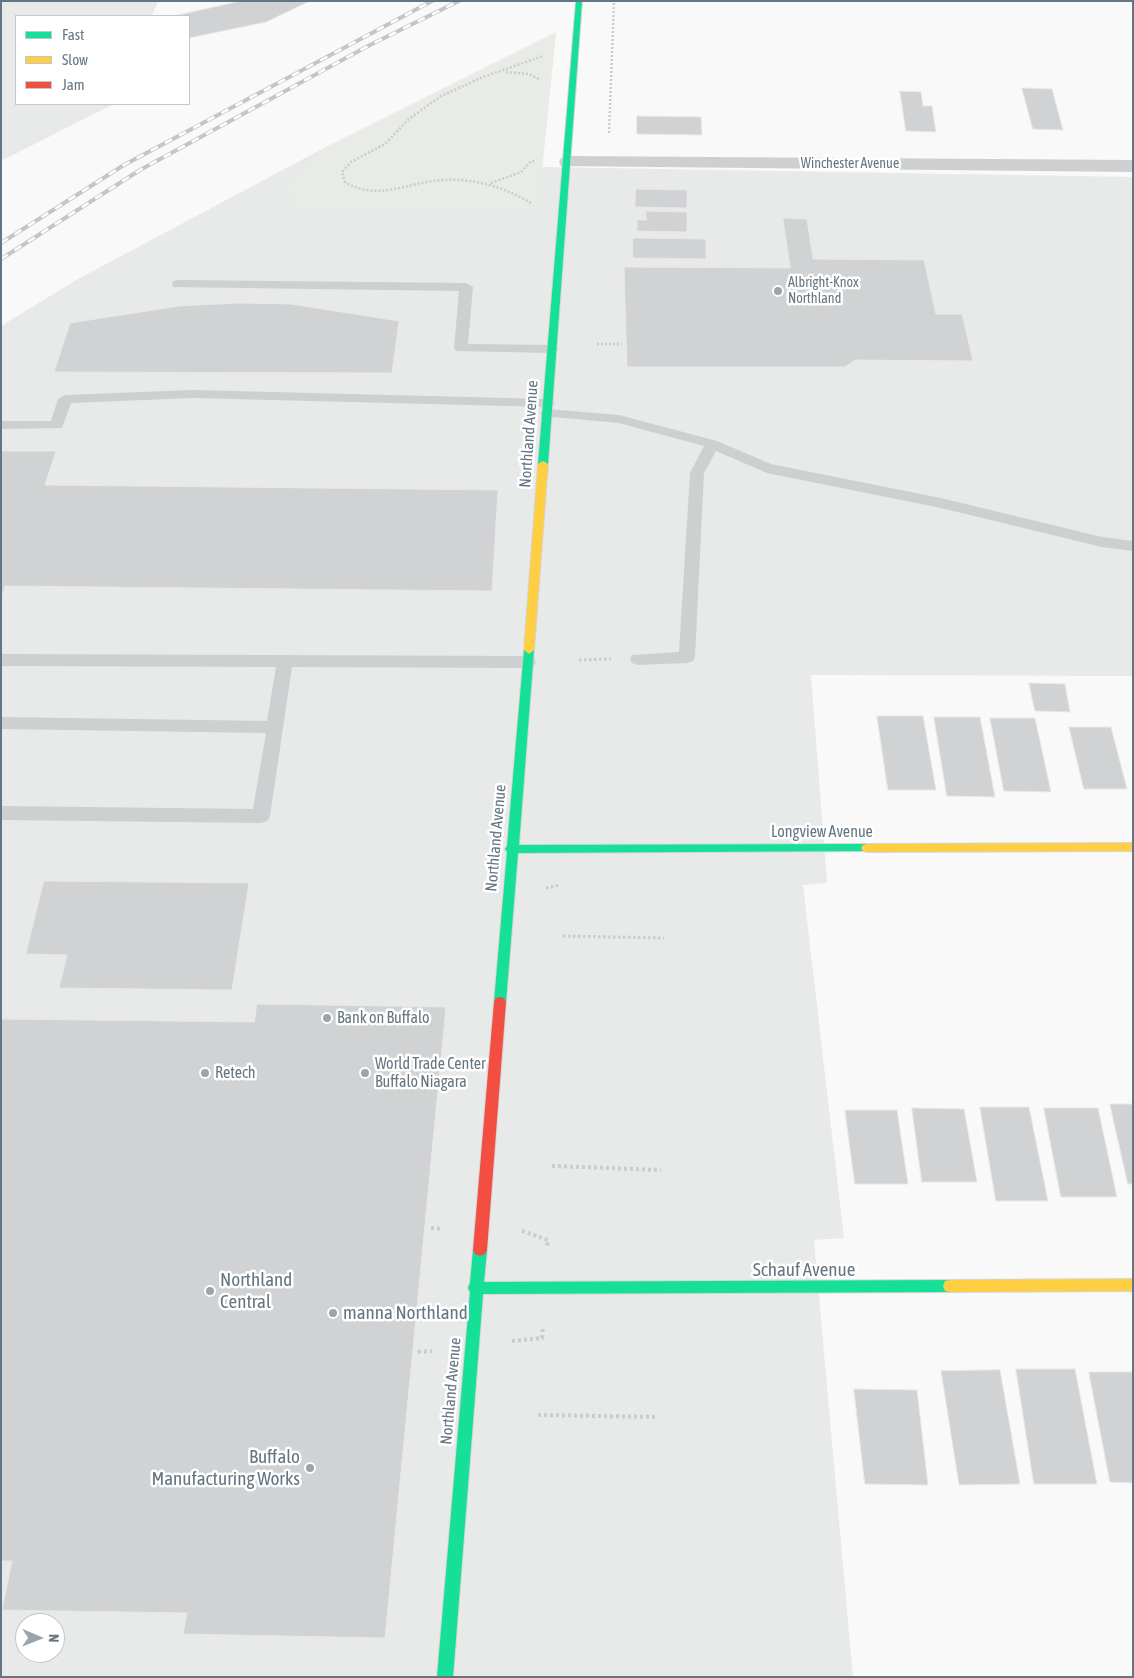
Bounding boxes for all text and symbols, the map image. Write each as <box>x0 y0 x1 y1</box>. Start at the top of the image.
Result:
legend <box>15 15 190 105</box>
text: Fast <box>62 26 84 43</box>
text: Slow <box>62 51 88 68</box>
text: Jam <box>62 76 85 93</box>
street label: Winchester Avenue <box>801 156 899 172</box>
place label: Albright-Knox Northland <box>788 275 859 308</box>
marker: Albright-Knox Northland <box>772 285 784 297</box>
street label: Northland Avenue <box>516 380 542 488</box>
street label: Northland Avenue <box>482 784 510 892</box>
street label: Longview Avenue <box>771 822 873 842</box>
place label: Bank on Buffalo <box>337 1008 430 1028</box>
marker: Bank on Buffalo <box>321 1012 333 1024</box>
place label: World Trade Center Buffalo Niagara <box>375 1054 486 1092</box>
place label: Retech <box>215 1063 256 1083</box>
marker: Retech <box>199 1067 211 1079</box>
marker: World Trade Center Buffalo Niagara <box>359 1067 371 1079</box>
street label: Schauf Avenue <box>753 1259 855 1281</box>
place label: Northland Central <box>220 1269 292 1313</box>
marker: Northland Central <box>204 1285 216 1297</box>
place label: manna Northland <box>343 1302 468 1324</box>
marker: manna Northland <box>327 1307 339 1319</box>
street label: Northland Avenue <box>437 1337 465 1445</box>
place label: Buffalo Manufacturing Works <box>152 1446 300 1490</box>
marker: Buffalo Manufacturing Works <box>304 1462 316 1474</box>
north arrow <box>15 1613 65 1663</box>
text: N <box>46 1634 62 1643</box>

